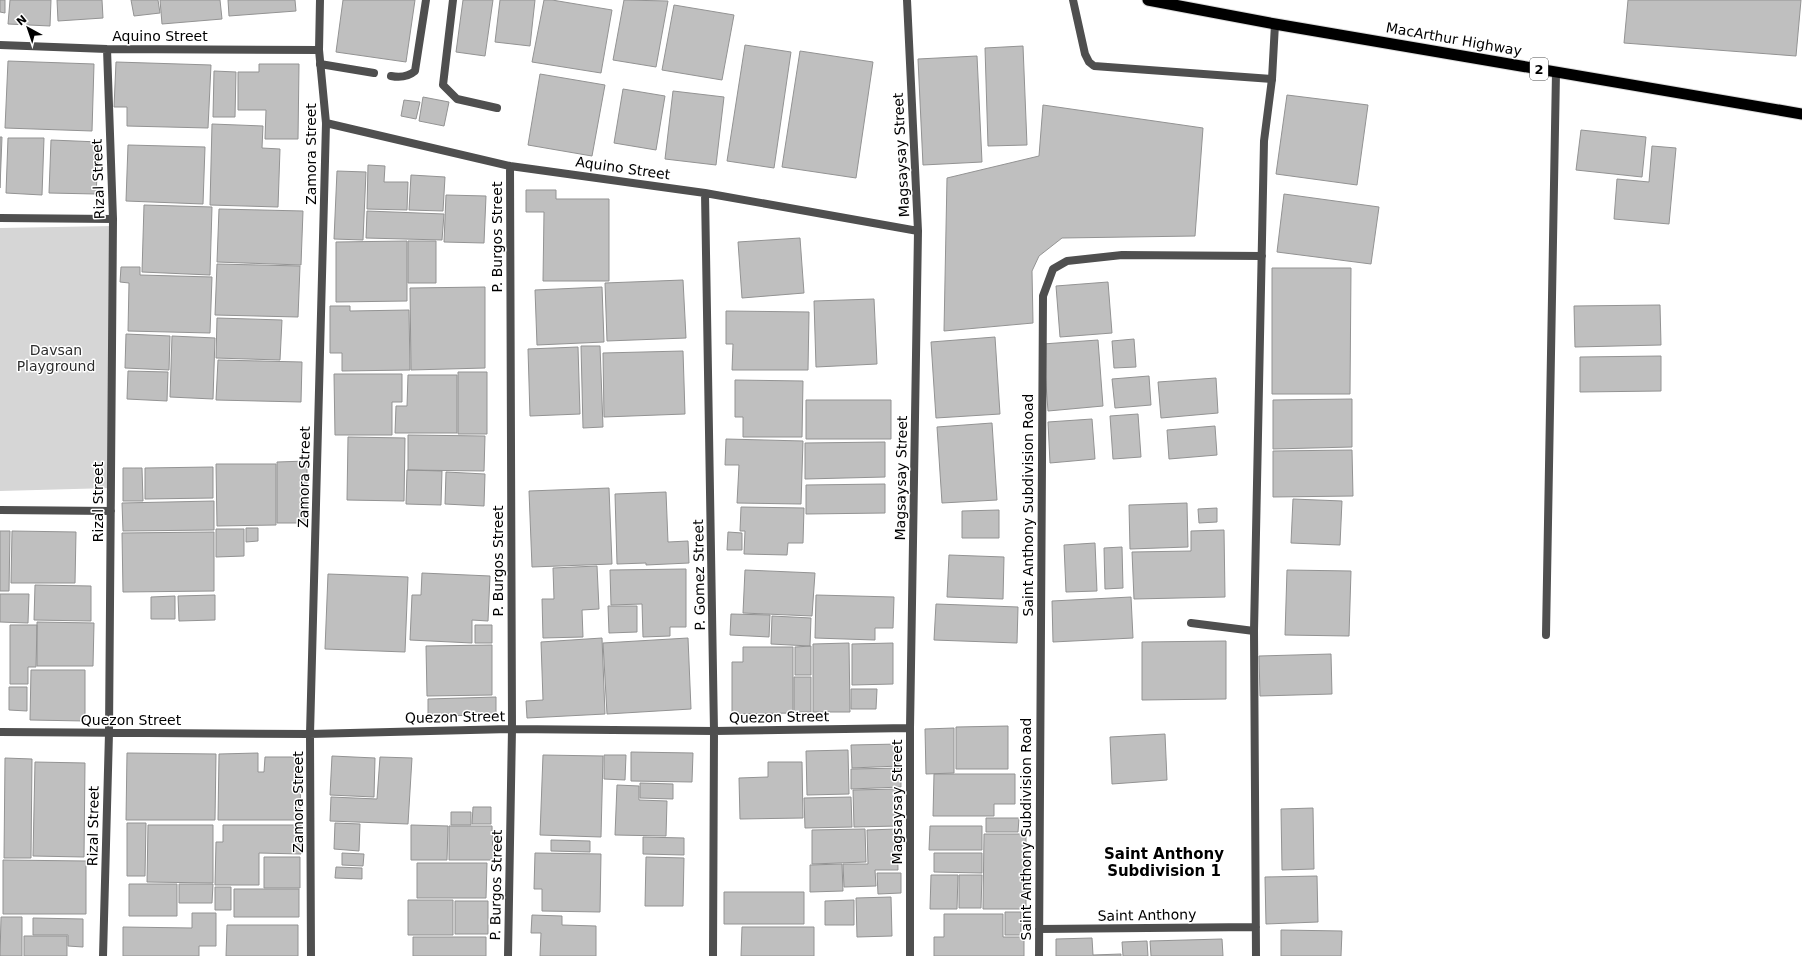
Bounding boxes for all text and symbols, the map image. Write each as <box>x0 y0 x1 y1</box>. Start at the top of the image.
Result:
north arrow <box>8 8 48 48</box>
text: N <box>14 13 30 29</box>
street label: MacArthur Highway <box>1385 19 1523 59</box>
street label: Aquino Street <box>112 28 208 44</box>
road number: 2 <box>1530 58 1548 80</box>
street label: Magsaysay Street <box>890 92 912 218</box>
street label: Zamora Street <box>303 103 319 205</box>
street label: Rizal Street <box>89 138 107 219</box>
street label: Aquino Street <box>575 153 672 183</box>
street label: P. Burgos Street <box>489 181 505 292</box>
park label: Davsan Playground <box>17 342 95 374</box>
street label: Saint Anthony Subdivision Road <box>1020 394 1036 616</box>
street label: Magsaysay Street <box>892 415 910 541</box>
street label: Zamora Street <box>295 426 313 528</box>
street label: Rizal Street <box>90 461 106 542</box>
street label: P. Burgos Street <box>490 505 506 616</box>
street label: P. Gomez Street <box>690 519 708 631</box>
street label: Quezon Street <box>405 708 506 726</box>
street label: Quezon Street <box>729 708 830 726</box>
street label: Quezon Street <box>81 712 182 728</box>
street label: Saint Anthony Subdivision Road <box>1018 718 1034 940</box>
street label: Magsaysay Street <box>889 739 905 864</box>
street label: Zamora Street <box>290 751 306 853</box>
street label: Rizal Street <box>84 785 102 866</box>
street label: P. Burgos Street <box>487 829 505 941</box>
district label: Saint Anthony Subdivision 1 <box>1104 845 1224 880</box>
street label: Saint Anthony <box>1098 906 1196 924</box>

